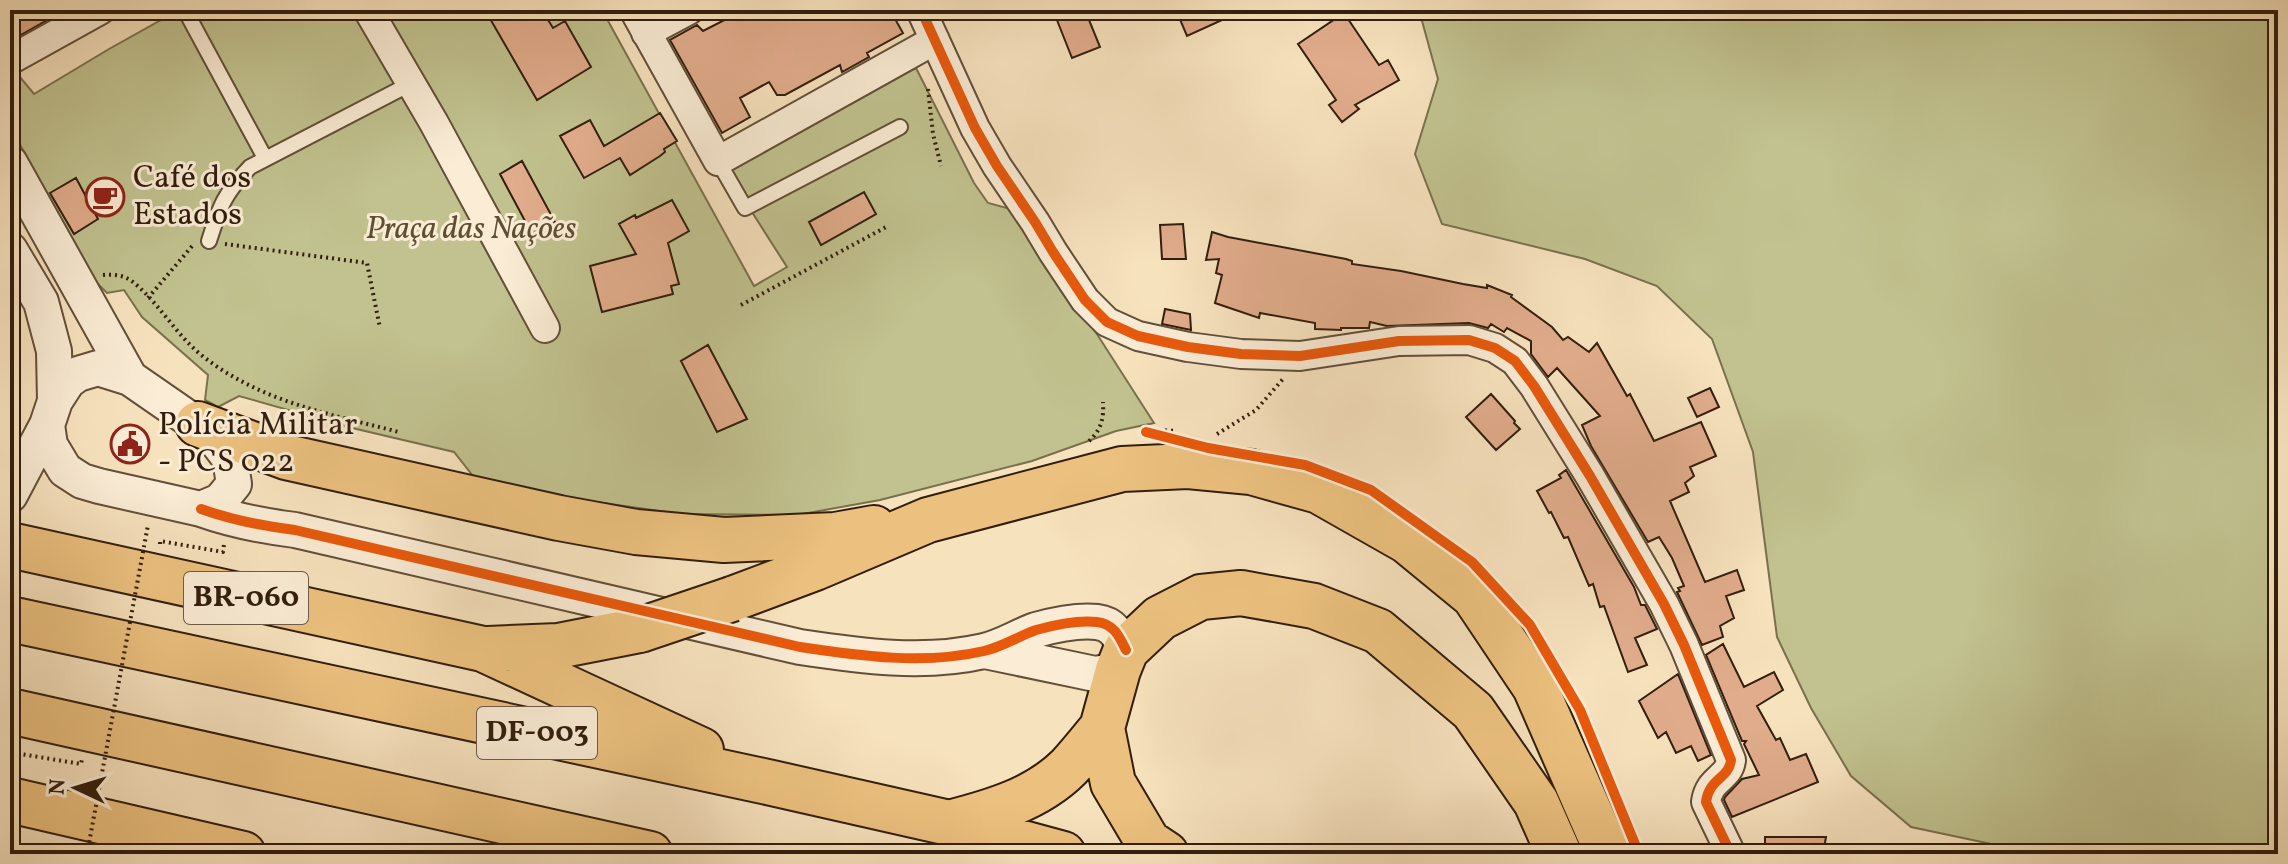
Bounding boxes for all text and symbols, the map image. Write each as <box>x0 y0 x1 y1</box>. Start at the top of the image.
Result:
place label: Café dos Estados <box>133 157 251 238</box>
cafe icon: Café dos Estados <box>84 176 126 218</box>
park label: Praça das Nações <box>366 208 577 252</box>
place label: Polícia Militar - PCS 022 <box>158 404 357 485</box>
public building icon: Polícia Militar - PCS 022 <box>109 423 151 465</box>
road number: BR-060 <box>184 572 308 624</box>
road number: DF-003 <box>477 707 597 759</box>
north arrow <box>36 748 116 828</box>
text: N <box>43 778 75 796</box>

